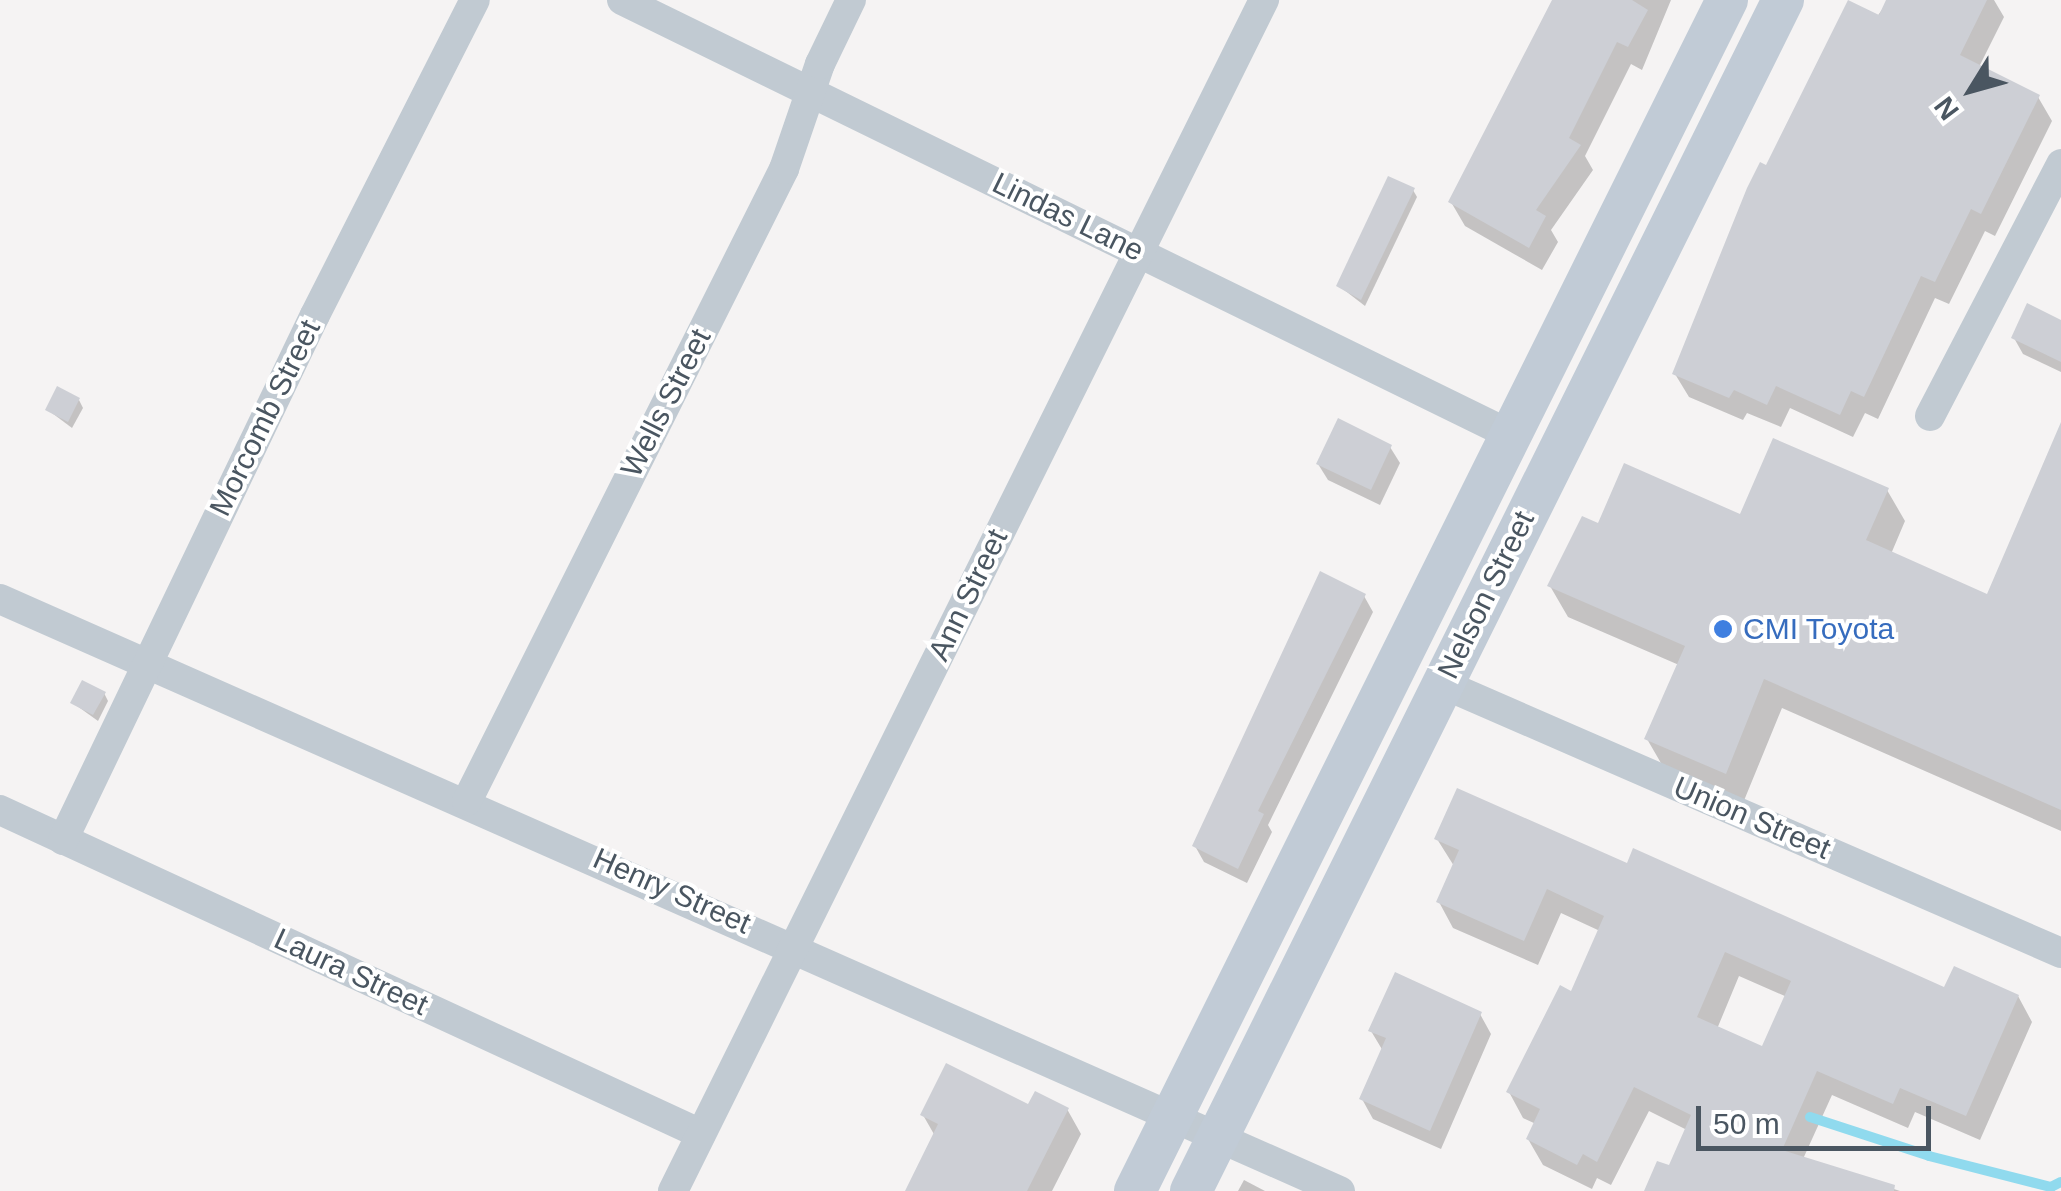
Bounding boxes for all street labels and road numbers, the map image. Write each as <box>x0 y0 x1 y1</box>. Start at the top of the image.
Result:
street label: Lindas Lane <box>987 165 1149 269</box>
street label: Morcomb Street <box>202 314 328 522</box>
street label: Wells Street <box>613 323 719 483</box>
street label: Nelson Street <box>1430 505 1542 685</box>
street label: Ann Street <box>921 523 1015 667</box>
street label: Union Street <box>1668 769 1836 867</box>
street label: Henry Street <box>588 840 756 942</box>
street label: Laura Street <box>269 921 433 1023</box>

